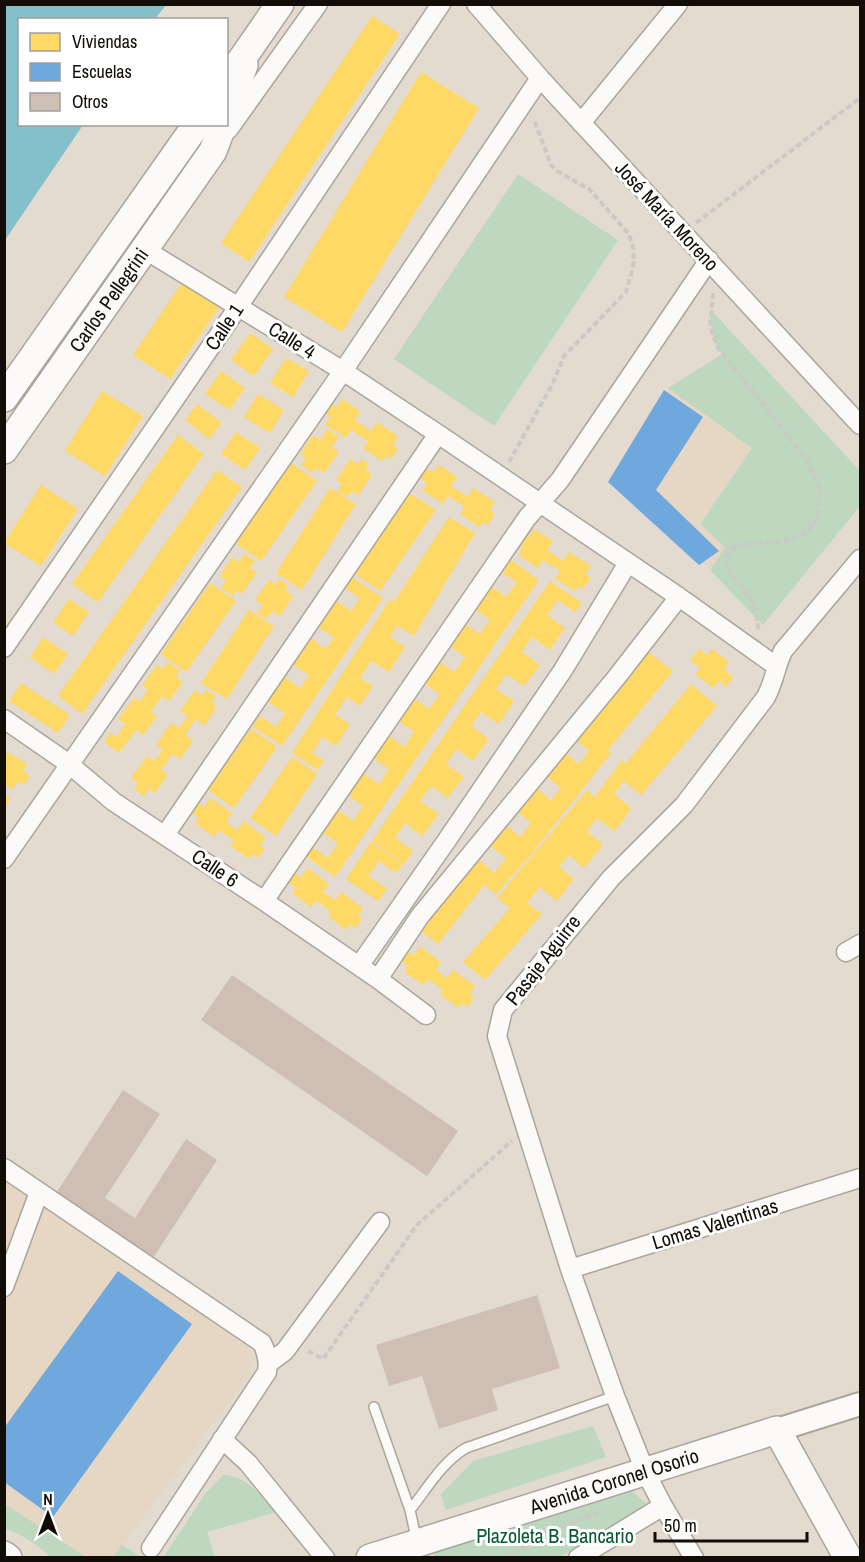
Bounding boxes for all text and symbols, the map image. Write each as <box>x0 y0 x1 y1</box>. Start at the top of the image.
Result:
legend <box>18 18 228 126</box>
text: Viviendas <box>72 29 137 54</box>
text: Escuelas <box>72 59 132 84</box>
text: Otros <box>72 89 108 114</box>
street label: José María Moreno <box>609 155 725 277</box>
street label: Carlos Pellegrini <box>63 242 154 357</box>
street label: Calle 1 <box>198 298 249 355</box>
street label: Calle 4 <box>263 315 321 365</box>
street label: Calle 6 <box>187 842 244 893</box>
street label: Pasaje Aguirre <box>499 909 586 1010</box>
street label: Lomas Valentinas <box>649 1192 781 1255</box>
street label: Avenida Coronel Osorio <box>525 1441 702 1520</box>
north arrow <box>18 1484 78 1544</box>
text: N <box>43 1488 53 1510</box>
scale bar <box>655 1505 806 1543</box>
text: 50 m <box>664 1513 697 1538</box>
park label: Plazoleta B. Bancario <box>476 1522 634 1549</box>

